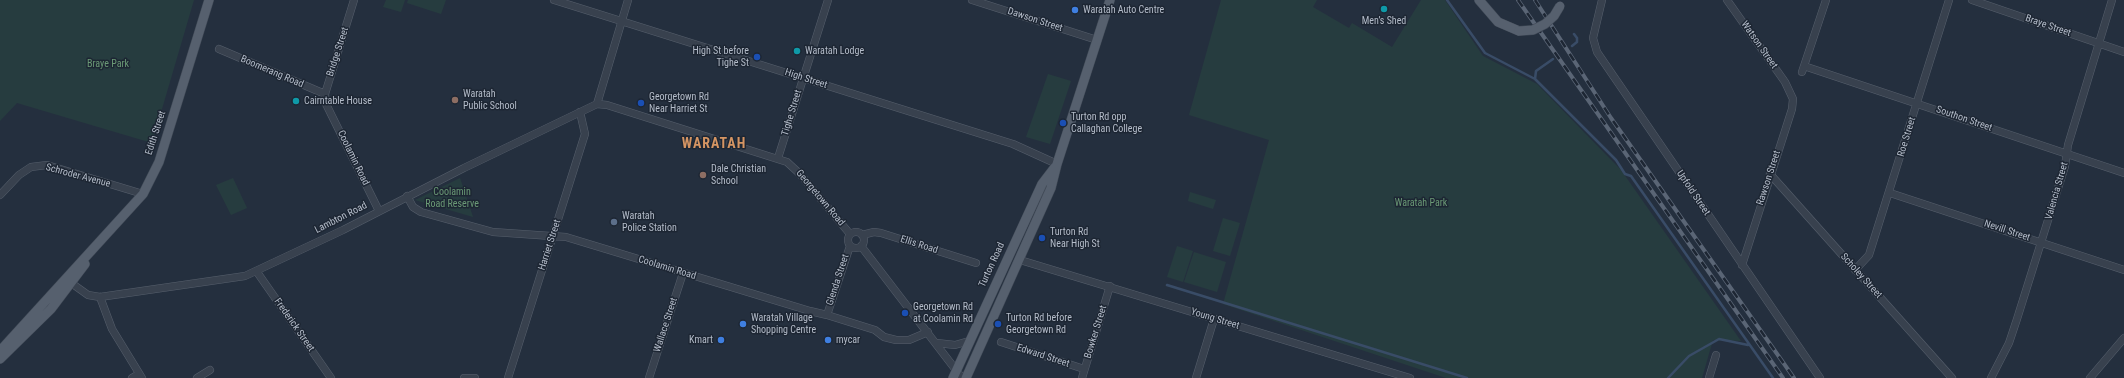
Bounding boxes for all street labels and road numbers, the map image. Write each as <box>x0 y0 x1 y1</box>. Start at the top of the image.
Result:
street label: Dawson Street <box>1006 5 1064 35</box>
street label: Braye Street <box>2024 13 2072 39</box>
street label: Watson Street <box>1738 19 1780 71</box>
street label: Bridge Street <box>324 26 352 78</box>
street label: Boomerang Road <box>239 53 305 91</box>
street label: High Street <box>783 66 829 92</box>
street label: Tighe Street <box>779 88 805 138</box>
street label: Southon Street <box>1934 104 1994 134</box>
street label: Edith Street <box>143 109 169 157</box>
street label: Roe Street <box>1895 116 1919 158</box>
street label: Coolamin Road <box>334 128 372 188</box>
street label: Rawson Street <box>1755 149 1783 207</box>
street label: Valencia Street <box>2043 161 2071 221</box>
street label: Schroder Avenue <box>44 162 112 190</box>
street label: Georgetown Road <box>793 167 847 229</box>
street label: Upfold Street <box>1674 168 1712 218</box>
street label: Lambton Road <box>313 200 369 236</box>
street label: Harriet Street <box>536 218 564 272</box>
street label: Nevill Street <box>1982 218 2032 244</box>
street label: Ellis Road <box>899 233 939 257</box>
street label: Turton Road <box>976 241 1008 289</box>
street label: Scholey Street <box>1838 251 1884 301</box>
street label: Glenda Street <box>824 253 852 307</box>
street label: Coolamin Road <box>637 254 697 282</box>
street label: Frederick Street <box>271 296 317 354</box>
street label: Wallace Street <box>652 296 680 354</box>
street label: Bowker Street <box>1082 304 1110 360</box>
street label: Young Street <box>1189 306 1241 332</box>
street label: Edward Street <box>1015 342 1071 370</box>

